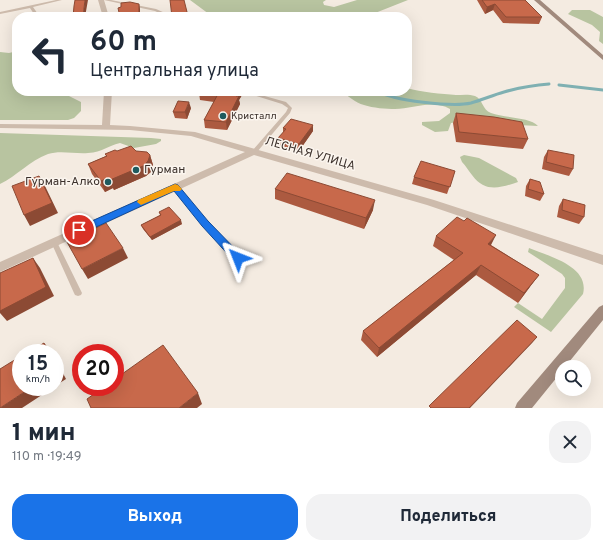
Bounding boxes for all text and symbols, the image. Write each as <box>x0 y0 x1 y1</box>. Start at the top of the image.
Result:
text: 60 m <box>90 25 157 61</box>
icon: left <box>24 28 76 80</box>
text: Центральная улица <box>90 60 259 83</box>
place label: Кристалл <box>231 110 277 123</box>
marker: Кристалл <box>218 111 228 121</box>
street label: ЛЕСНАЯ УЛИЦА <box>263 133 357 175</box>
place label: Гурман <box>144 162 185 178</box>
marker: Гурман <box>131 165 141 175</box>
place label: Гурман-Алко <box>25 174 100 190</box>
marker: Гурман-Алко <box>103 177 113 187</box>
pin <box>62 213 96 247</box>
icon: arrive <box>68 219 90 241</box>
position arrow <box>217 237 259 279</box>
speed limit sign: 20 <box>72 344 124 396</box>
text: 15 <box>28 352 48 378</box>
map controls <box>555 360 591 396</box>
button: search <box>555 360 591 396</box>
text: km/h <box>26 373 50 386</box>
text: 1 мин <box>12 419 75 449</box>
button: close <box>549 421 591 463</box>
text: 110 m · 19:49 <box>12 449 81 465</box>
button: Выход <box>12 494 298 540</box>
button: Поделиться <box>306 494 591 540</box>

